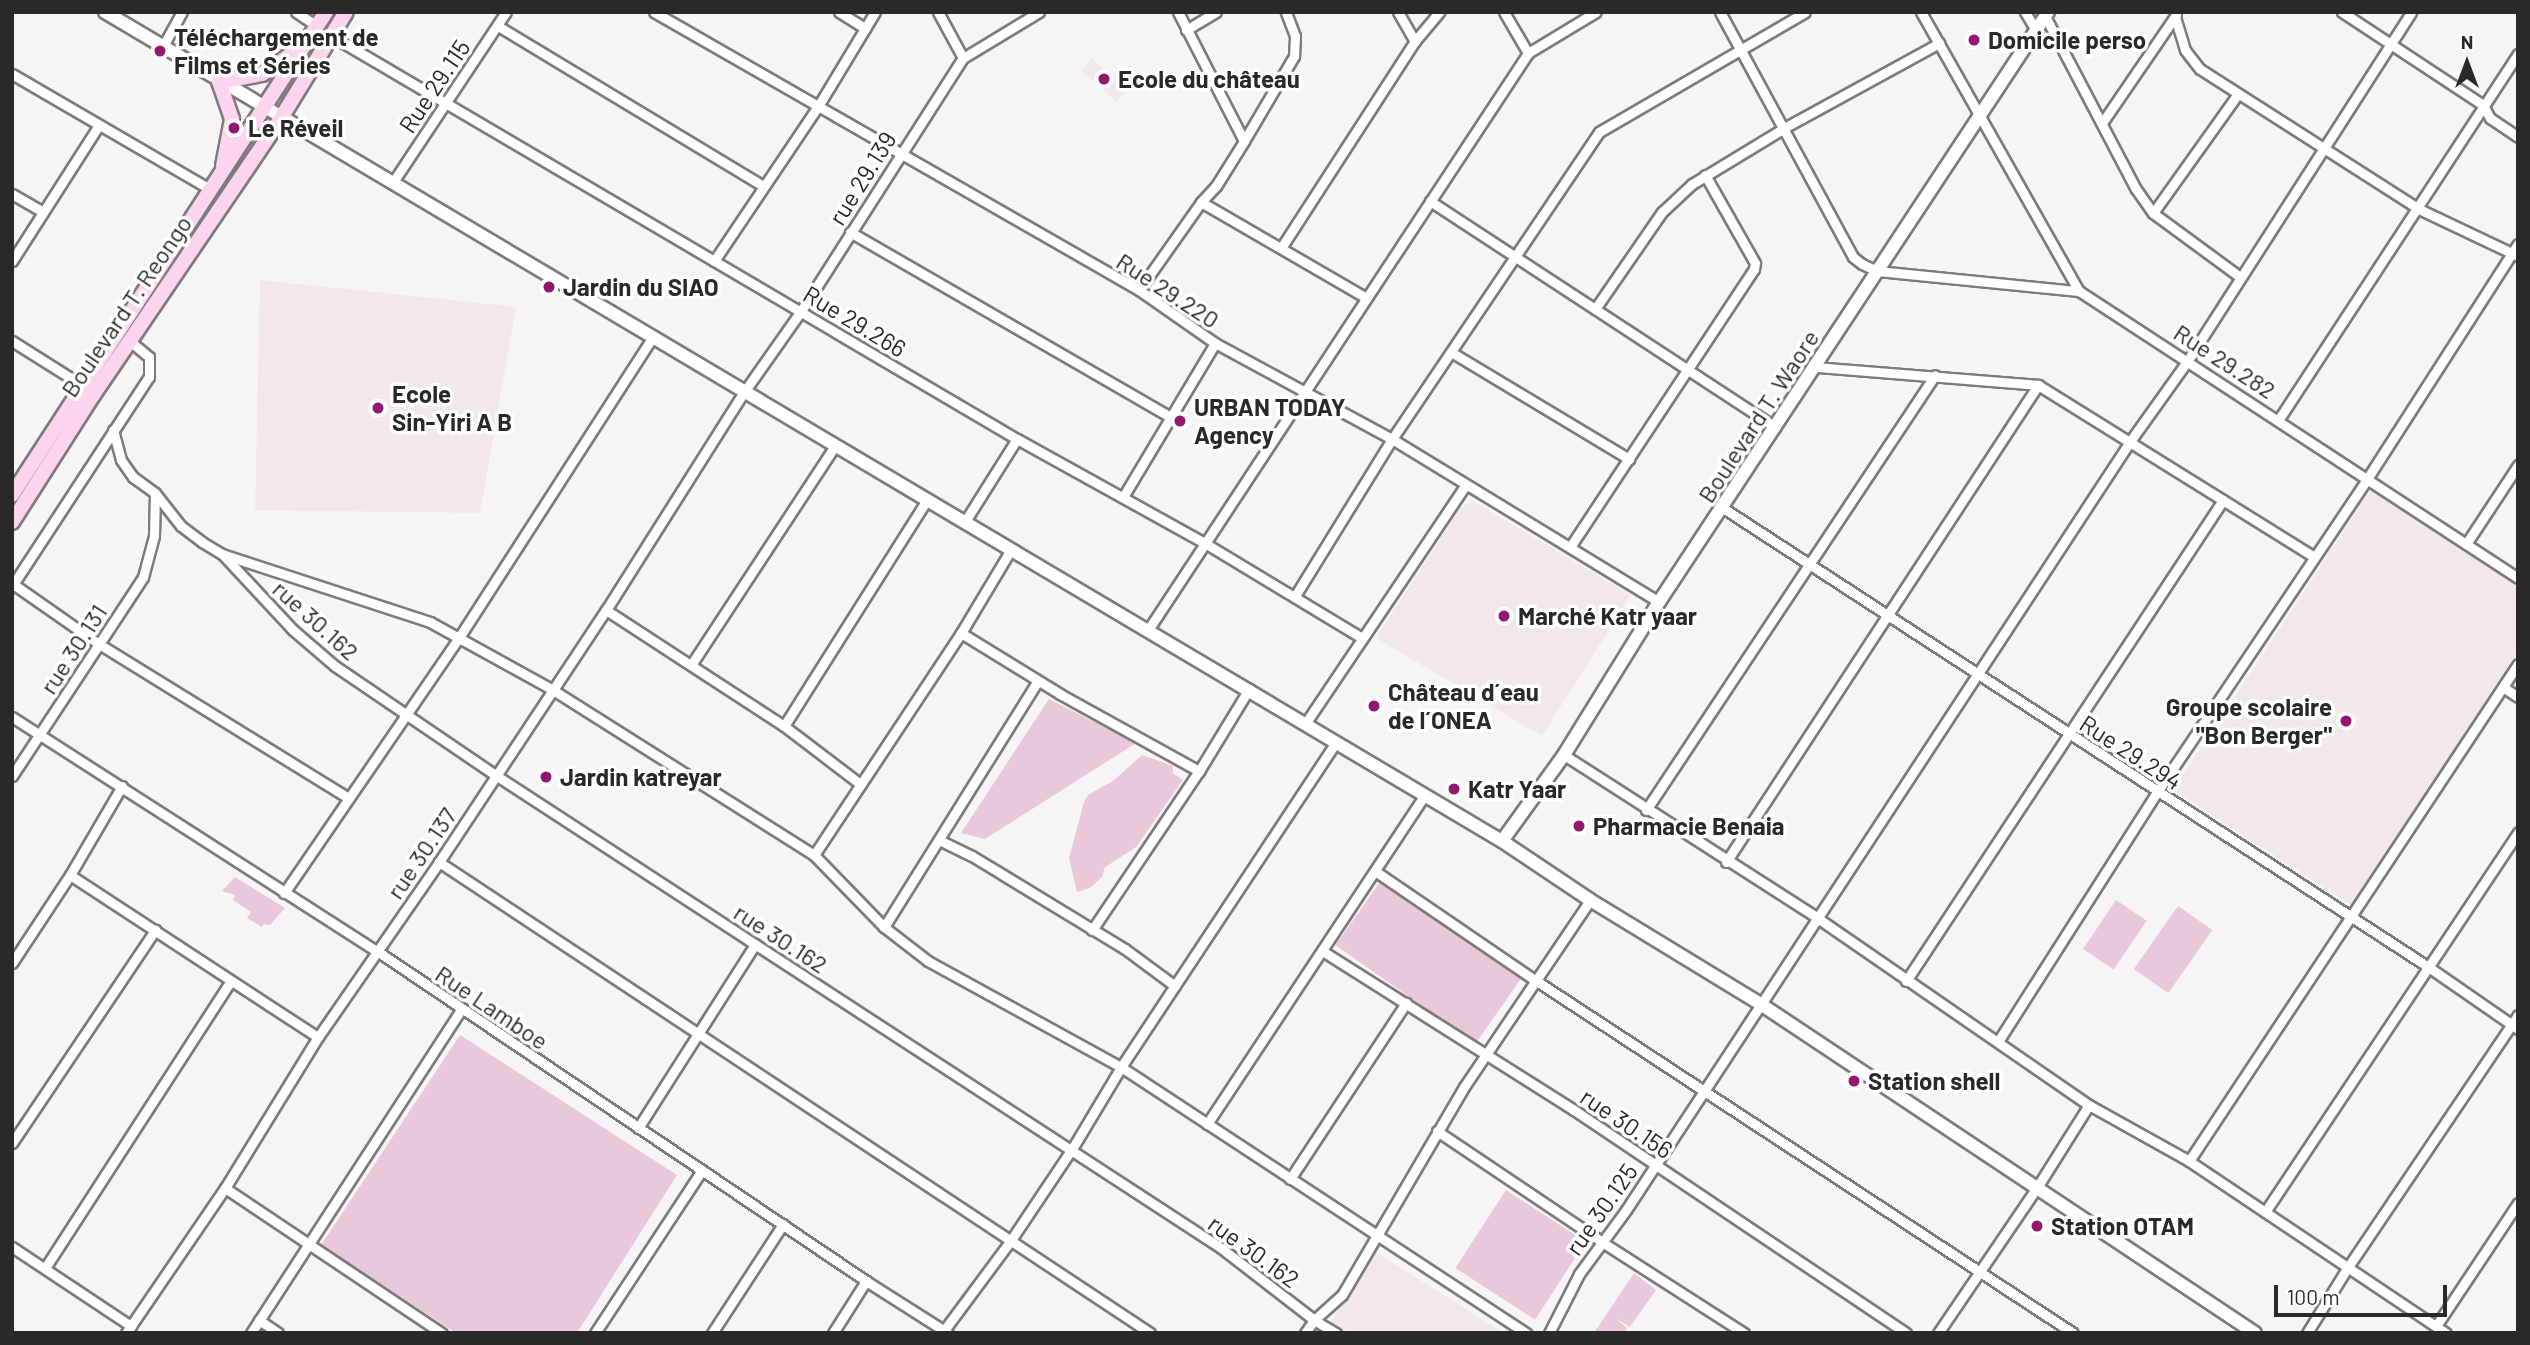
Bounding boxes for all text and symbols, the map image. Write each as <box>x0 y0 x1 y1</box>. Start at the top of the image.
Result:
place label: Téléchargement de Films et Séries <box>174 23 379 79</box>
place label: Domicile perso <box>1988 26 2146 54</box>
north arrow <box>2432 28 2502 98</box>
text: N <box>2461 30 2473 53</box>
marker: Domicile perso <box>1966 32 1982 48</box>
street label: Rue 29.115 <box>392 34 476 138</box>
marker: Téléchargement de Films et Séries <box>152 43 168 59</box>
place label: Ecole du château <box>1118 65 1300 93</box>
marker: Ecole du château <box>1096 71 1112 87</box>
place label: Le Réveil <box>248 114 343 142</box>
marker: Le Réveil <box>226 120 242 136</box>
street label: rue 29.139 <box>822 126 902 230</box>
street label: Boulevard T. Reongo <box>55 210 197 402</box>
street label: Rue 29.220 <box>1111 246 1225 334</box>
place label: Jardin du SIAO <box>563 273 719 301</box>
marker: Jardin du SIAO <box>541 279 557 295</box>
street label: Rue 29.266 <box>798 279 912 363</box>
street label: Rue 29.282 <box>2169 317 2281 405</box>
street label: Boulevard T. Waore <box>1691 324 1825 508</box>
place label: Ecole Sin-Yiri A B <box>392 380 512 436</box>
place label: URBAN TODAY Agency <box>1194 393 1346 449</box>
marker: Ecole Sin-Yiri A B <box>370 400 386 416</box>
marker: URBAN TODAY Agency <box>1172 413 1188 429</box>
street label: rue 30.162 <box>267 574 365 666</box>
street label: rue 30.131 <box>33 599 113 699</box>
place label: Marché Katr yaar <box>1518 602 1697 630</box>
marker: Marché Katr yaar <box>1496 608 1512 624</box>
place label: Château d´eau de l´ONEA <box>1388 678 1539 734</box>
place label: Groupe scolaire "Bon Berger" <box>2166 693 2332 749</box>
marker: Château d´eau de l´ONEA <box>1366 698 1382 714</box>
street label: Rue 29.294 <box>2075 708 2187 796</box>
marker: Groupe scolaire "Bon Berger" <box>2338 713 2354 729</box>
place label: Jardin katreyar <box>560 763 722 791</box>
marker: Jardin katreyar <box>538 769 554 785</box>
place label: Katr Yaar <box>1468 775 1566 803</box>
marker: Katr Yaar <box>1446 781 1462 797</box>
street label: rue 30.137 <box>380 802 462 904</box>
place label: Pharmacie Benaia <box>1593 812 1785 840</box>
marker: Pharmacie Benaia <box>1571 818 1587 834</box>
street label: rue 30.162 <box>729 897 833 979</box>
street label: Rue Lamboe <box>430 959 554 1055</box>
place label: Station shell <box>1868 1067 2000 1095</box>
marker: Station shell <box>1846 1073 1862 1089</box>
street label: rue 30.156 <box>1575 1082 1679 1164</box>
street label: rue 30.125 <box>1559 1158 1643 1260</box>
street label: rue 30.162 <box>1203 1208 1305 1294</box>
place label: Station OTAM <box>2051 1212 2194 1240</box>
marker: Station OTAM <box>2029 1218 2045 1234</box>
scale bar <box>2278 1272 2451 1316</box>
text: 100 m <box>2287 1284 2340 1309</box>

